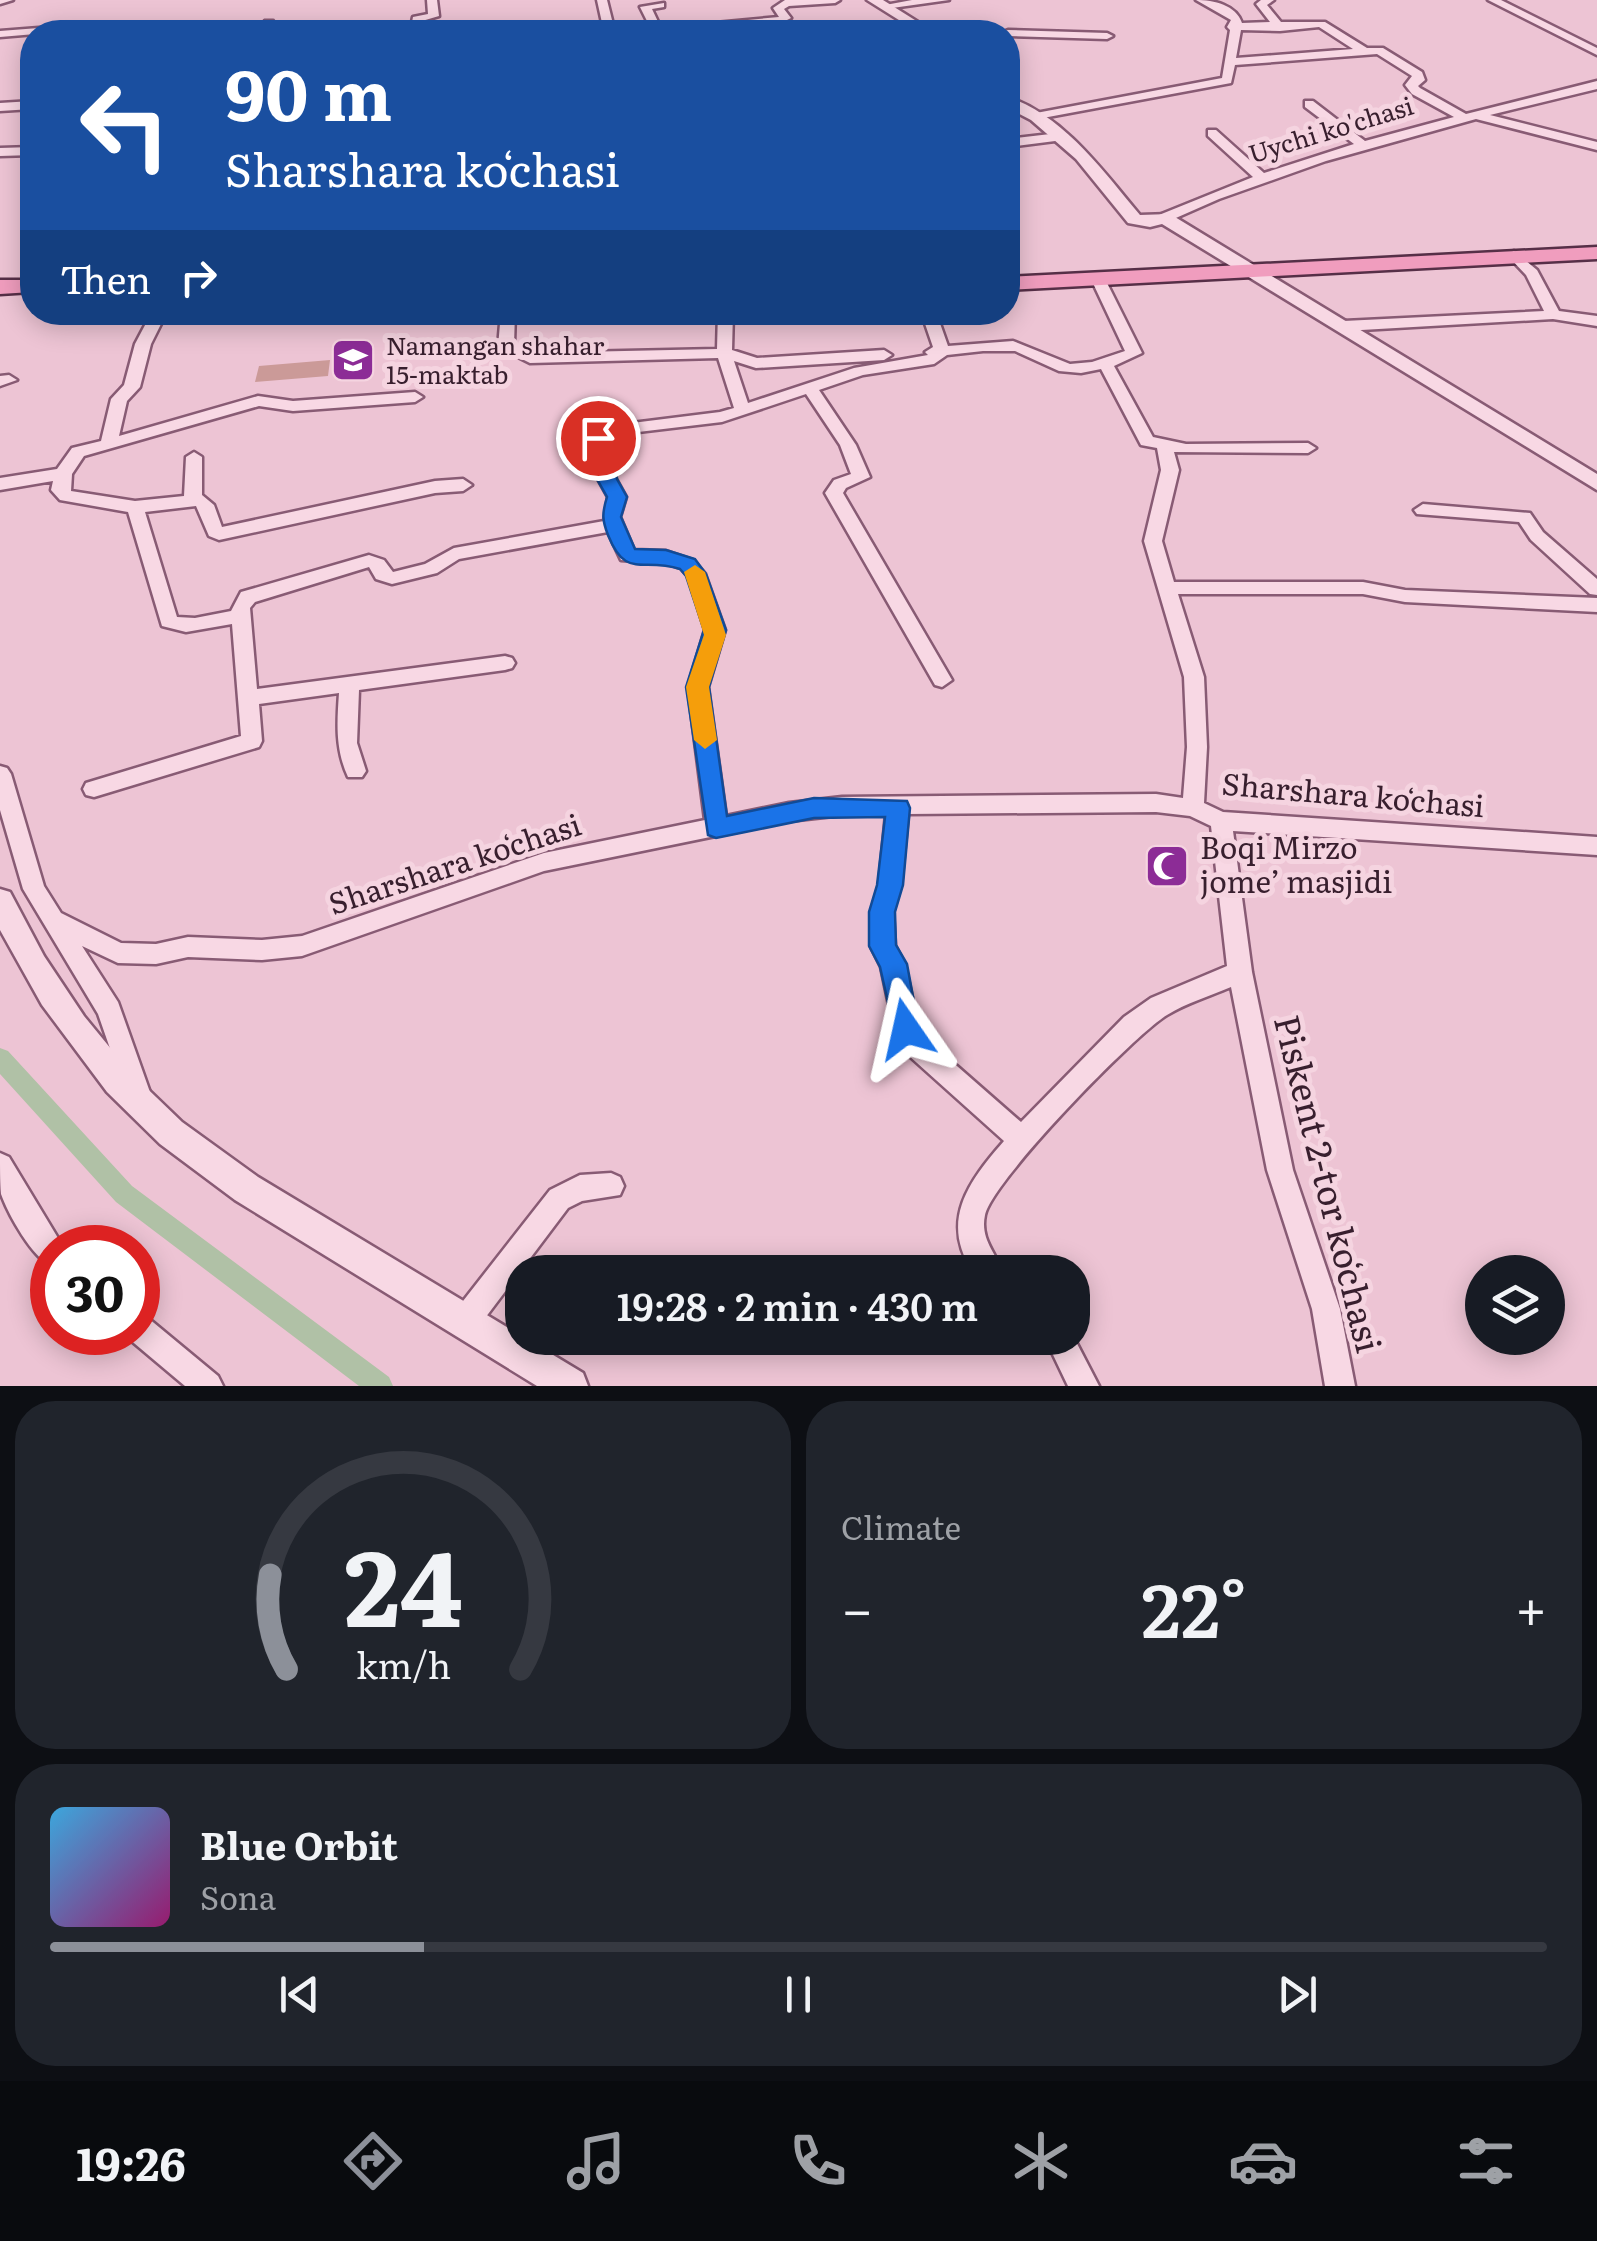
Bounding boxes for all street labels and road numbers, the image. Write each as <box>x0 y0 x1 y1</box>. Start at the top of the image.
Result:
street label: Uychi ko'chasi <box>1244 86 1418 171</box>
street label: Sharshara koʻchasi <box>1220 760 1486 826</box>
street label: Sharshara koʻchasi <box>322 801 586 924</box>
street label: Piskent 2-tor koʻchasi <box>1263 1009 1397 1358</box>

